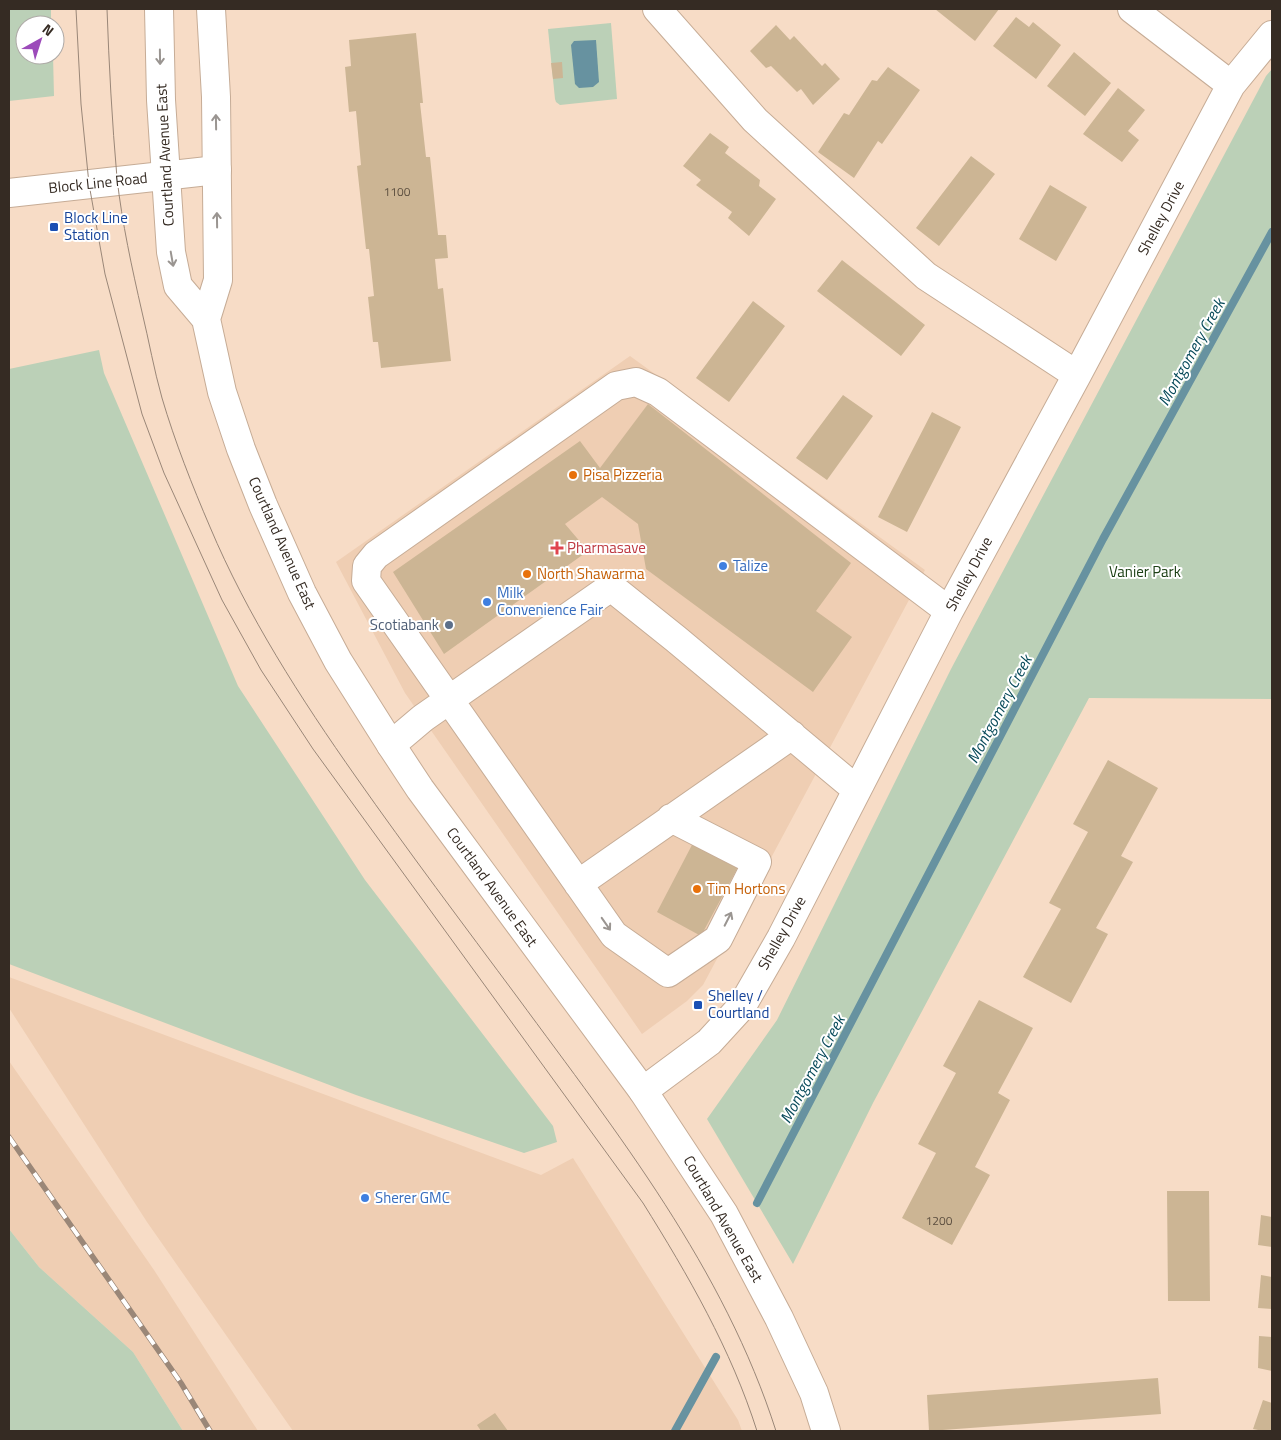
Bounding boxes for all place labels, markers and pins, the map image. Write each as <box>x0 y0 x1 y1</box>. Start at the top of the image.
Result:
place label: Block Line Station <box>64 206 128 246</box>
marker: Block Line Station <box>48 221 60 233</box>
place label: Pisa Pizzeria <box>583 463 663 486</box>
marker: Pisa Pizzeria <box>567 469 579 481</box>
place label: Pharmasave <box>567 536 646 559</box>
marker: Pharmasave <box>551 542 563 554</box>
place label: Talize <box>733 554 768 577</box>
marker: Talize <box>717 560 729 572</box>
place label: North Shawarma <box>537 562 645 585</box>
marker: North Shawarma <box>521 568 533 580</box>
place label: Milk Convenience Fair <box>497 581 603 621</box>
marker: Milk Convenience Fair <box>481 596 493 608</box>
place label: Scotiabank <box>370 613 439 636</box>
marker: Scotiabank <box>443 619 455 631</box>
place label: Tim Hortons <box>707 877 785 900</box>
marker: Tim Hortons <box>691 883 703 895</box>
place label: Shelley / Courtland <box>708 984 769 1024</box>
marker: Shelley / Courtland <box>692 999 704 1011</box>
place label: Sherer GMC <box>375 1186 450 1209</box>
marker: Sherer GMC <box>359 1192 371 1204</box>

